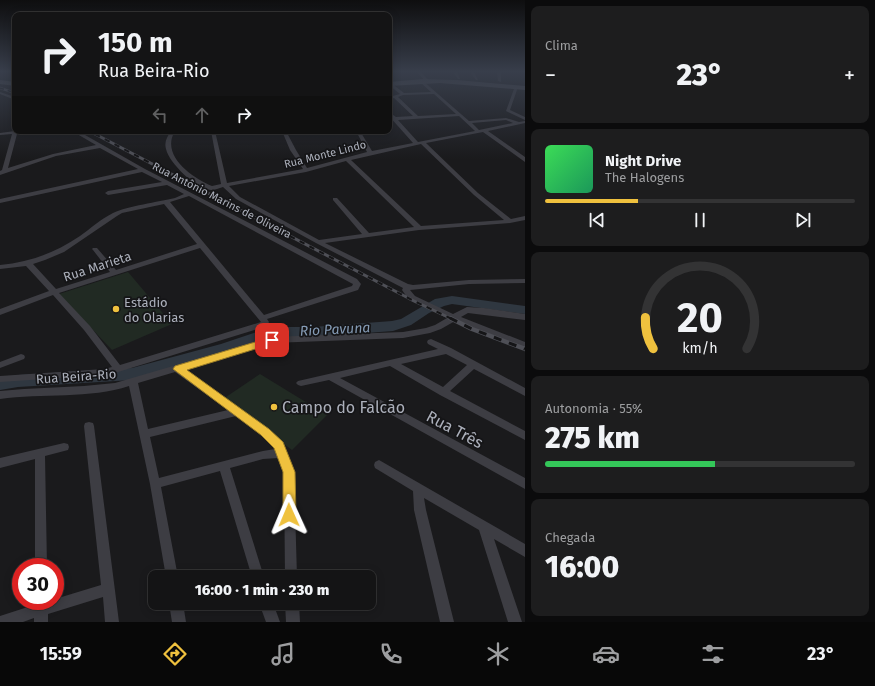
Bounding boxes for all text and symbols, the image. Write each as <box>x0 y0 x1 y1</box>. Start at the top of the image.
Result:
text: 150 m <box>98 26 173 59</box>
icon: right <box>32 28 84 80</box>
text: Clima <box>545 38 578 53</box>
text: 23° <box>677 57 723 93</box>
text: Rua Beira-Rio <box>98 60 209 82</box>
text: − <box>545 62 556 89</box>
text: + <box>844 62 855 89</box>
icon: left <box>149 104 171 126</box>
icon: ahead <box>191 104 213 126</box>
icon: right <box>233 104 255 126</box>
street label: Rua Monte Lindo <box>283 138 368 171</box>
text: Night Drive <box>605 152 681 170</box>
street label: Rua Antônio Marins de Oliveira <box>150 160 293 241</box>
text: The Halogens <box>605 170 684 185</box>
icon: previous <box>586 209 608 231</box>
icon: pause <box>689 209 711 231</box>
icon: next <box>792 209 814 231</box>
street label: Rua Marieta <box>61 248 133 285</box>
text: 20 <box>677 293 723 343</box>
place label: Estádio do Olarias <box>124 295 184 325</box>
marker: Estádio do Olarias <box>111 304 121 314</box>
water label: Rio Pavuna <box>299 319 371 340</box>
pin <box>255 323 289 357</box>
icon: arrive <box>261 329 283 351</box>
text: km/h <box>682 340 718 357</box>
street label: Rua Beira-Rio <box>35 366 117 387</box>
place label: Campo do Falcão <box>282 398 405 417</box>
text: Autonomia · 55% <box>545 401 643 416</box>
marker: Campo do Falcão <box>269 402 279 412</box>
street label: Rua Três <box>423 407 486 452</box>
text: 275 km <box>545 420 640 456</box>
position arrow <box>268 494 310 536</box>
text: Chegada <box>545 530 595 545</box>
text: 16:00 <box>545 549 619 585</box>
speed limit sign: 30 <box>12 558 64 610</box>
text: 16:00 · 1 min · 230 m <box>195 581 329 599</box>
icon: directions <box>161 640 189 668</box>
icon: music <box>269 640 297 668</box>
icon: phone <box>377 640 405 668</box>
icon: climate <box>484 640 512 668</box>
icon: car <box>592 640 620 668</box>
icon: filters <box>699 640 727 668</box>
text: 15:59 <box>40 643 82 665</box>
text: 23° <box>807 643 835 665</box>

